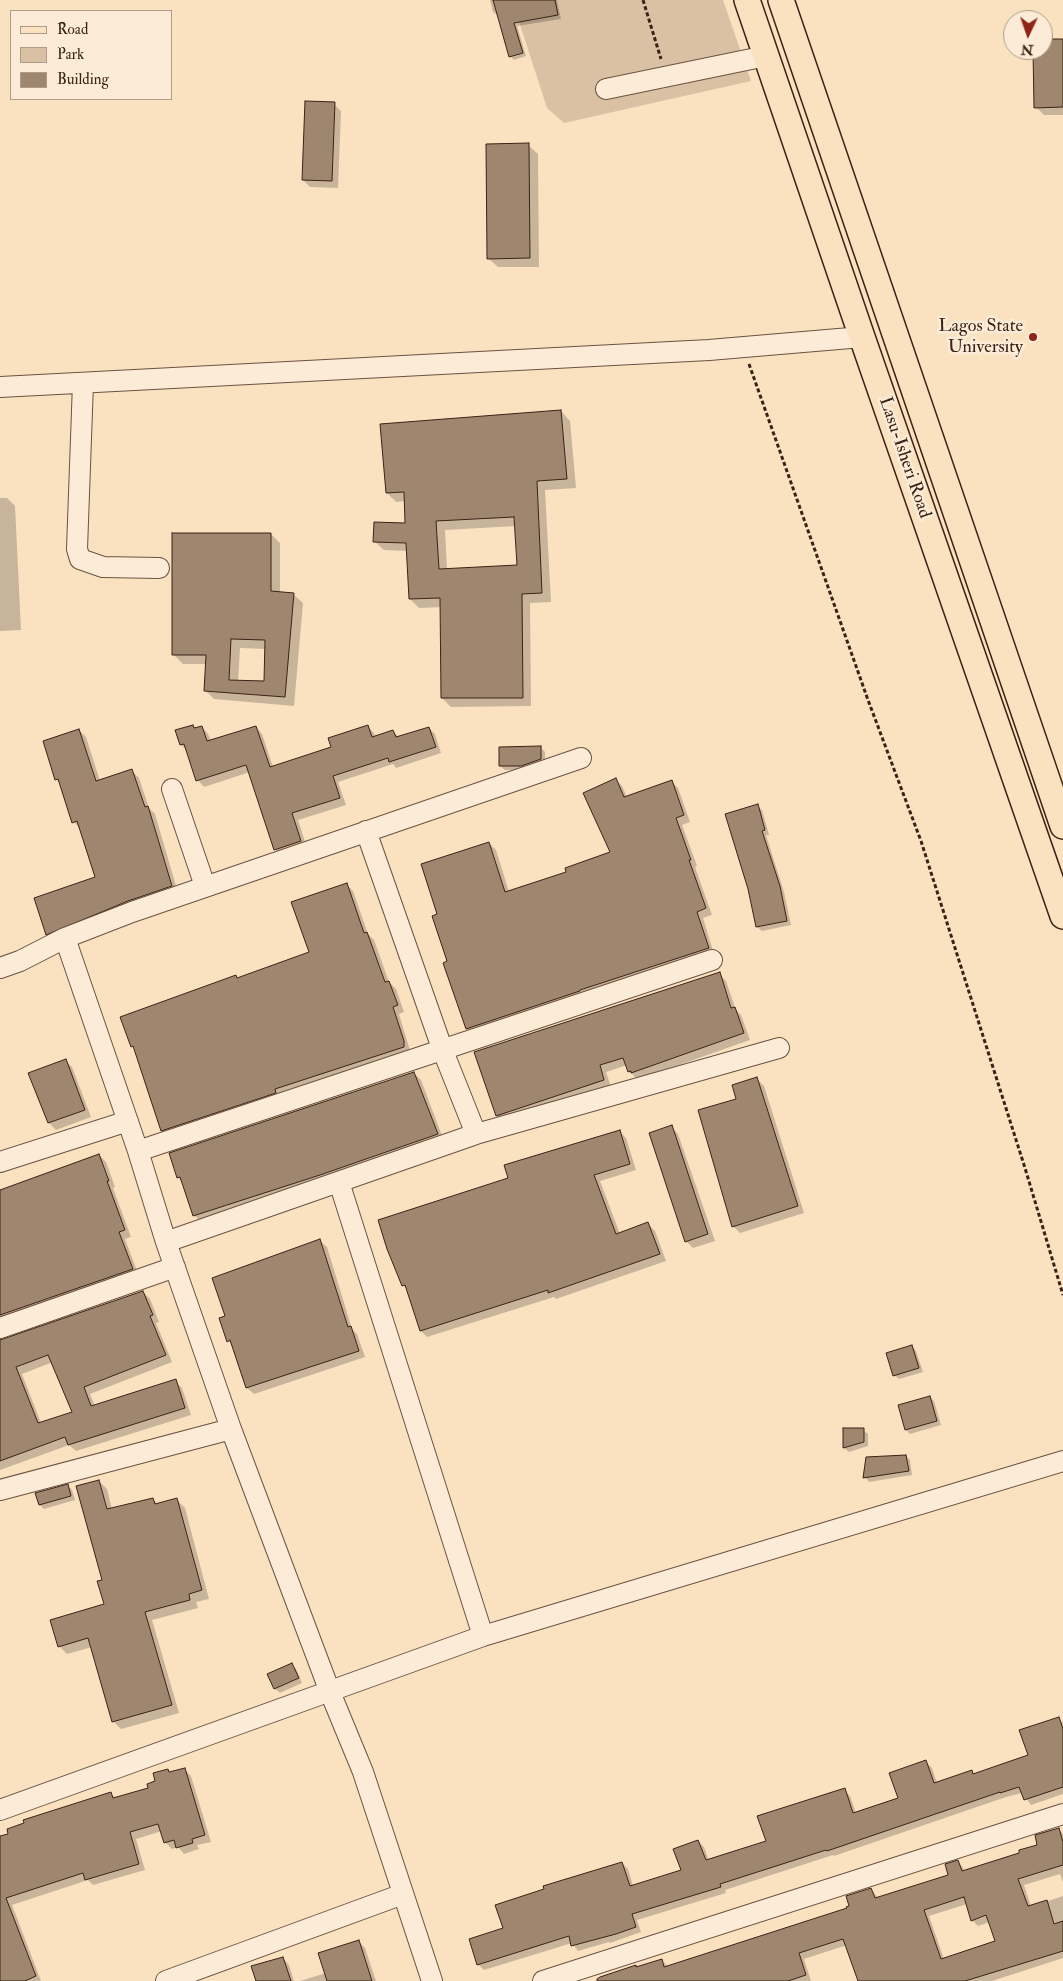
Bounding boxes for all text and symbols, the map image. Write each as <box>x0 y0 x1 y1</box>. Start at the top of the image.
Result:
legend <box>10 10 172 100</box>
north arrow <box>1003 10 1053 60</box>
text: Road <box>57 20 88 39</box>
text: N <box>1021 41 1034 58</box>
text: Park <box>57 45 84 64</box>
text: Building <box>57 70 109 89</box>
place label: Lagos State University <box>938 316 1023 358</box>
marker: Lagos State University <box>1027 331 1039 343</box>
street label: Lasu-Isheri Road <box>873 395 935 521</box>

